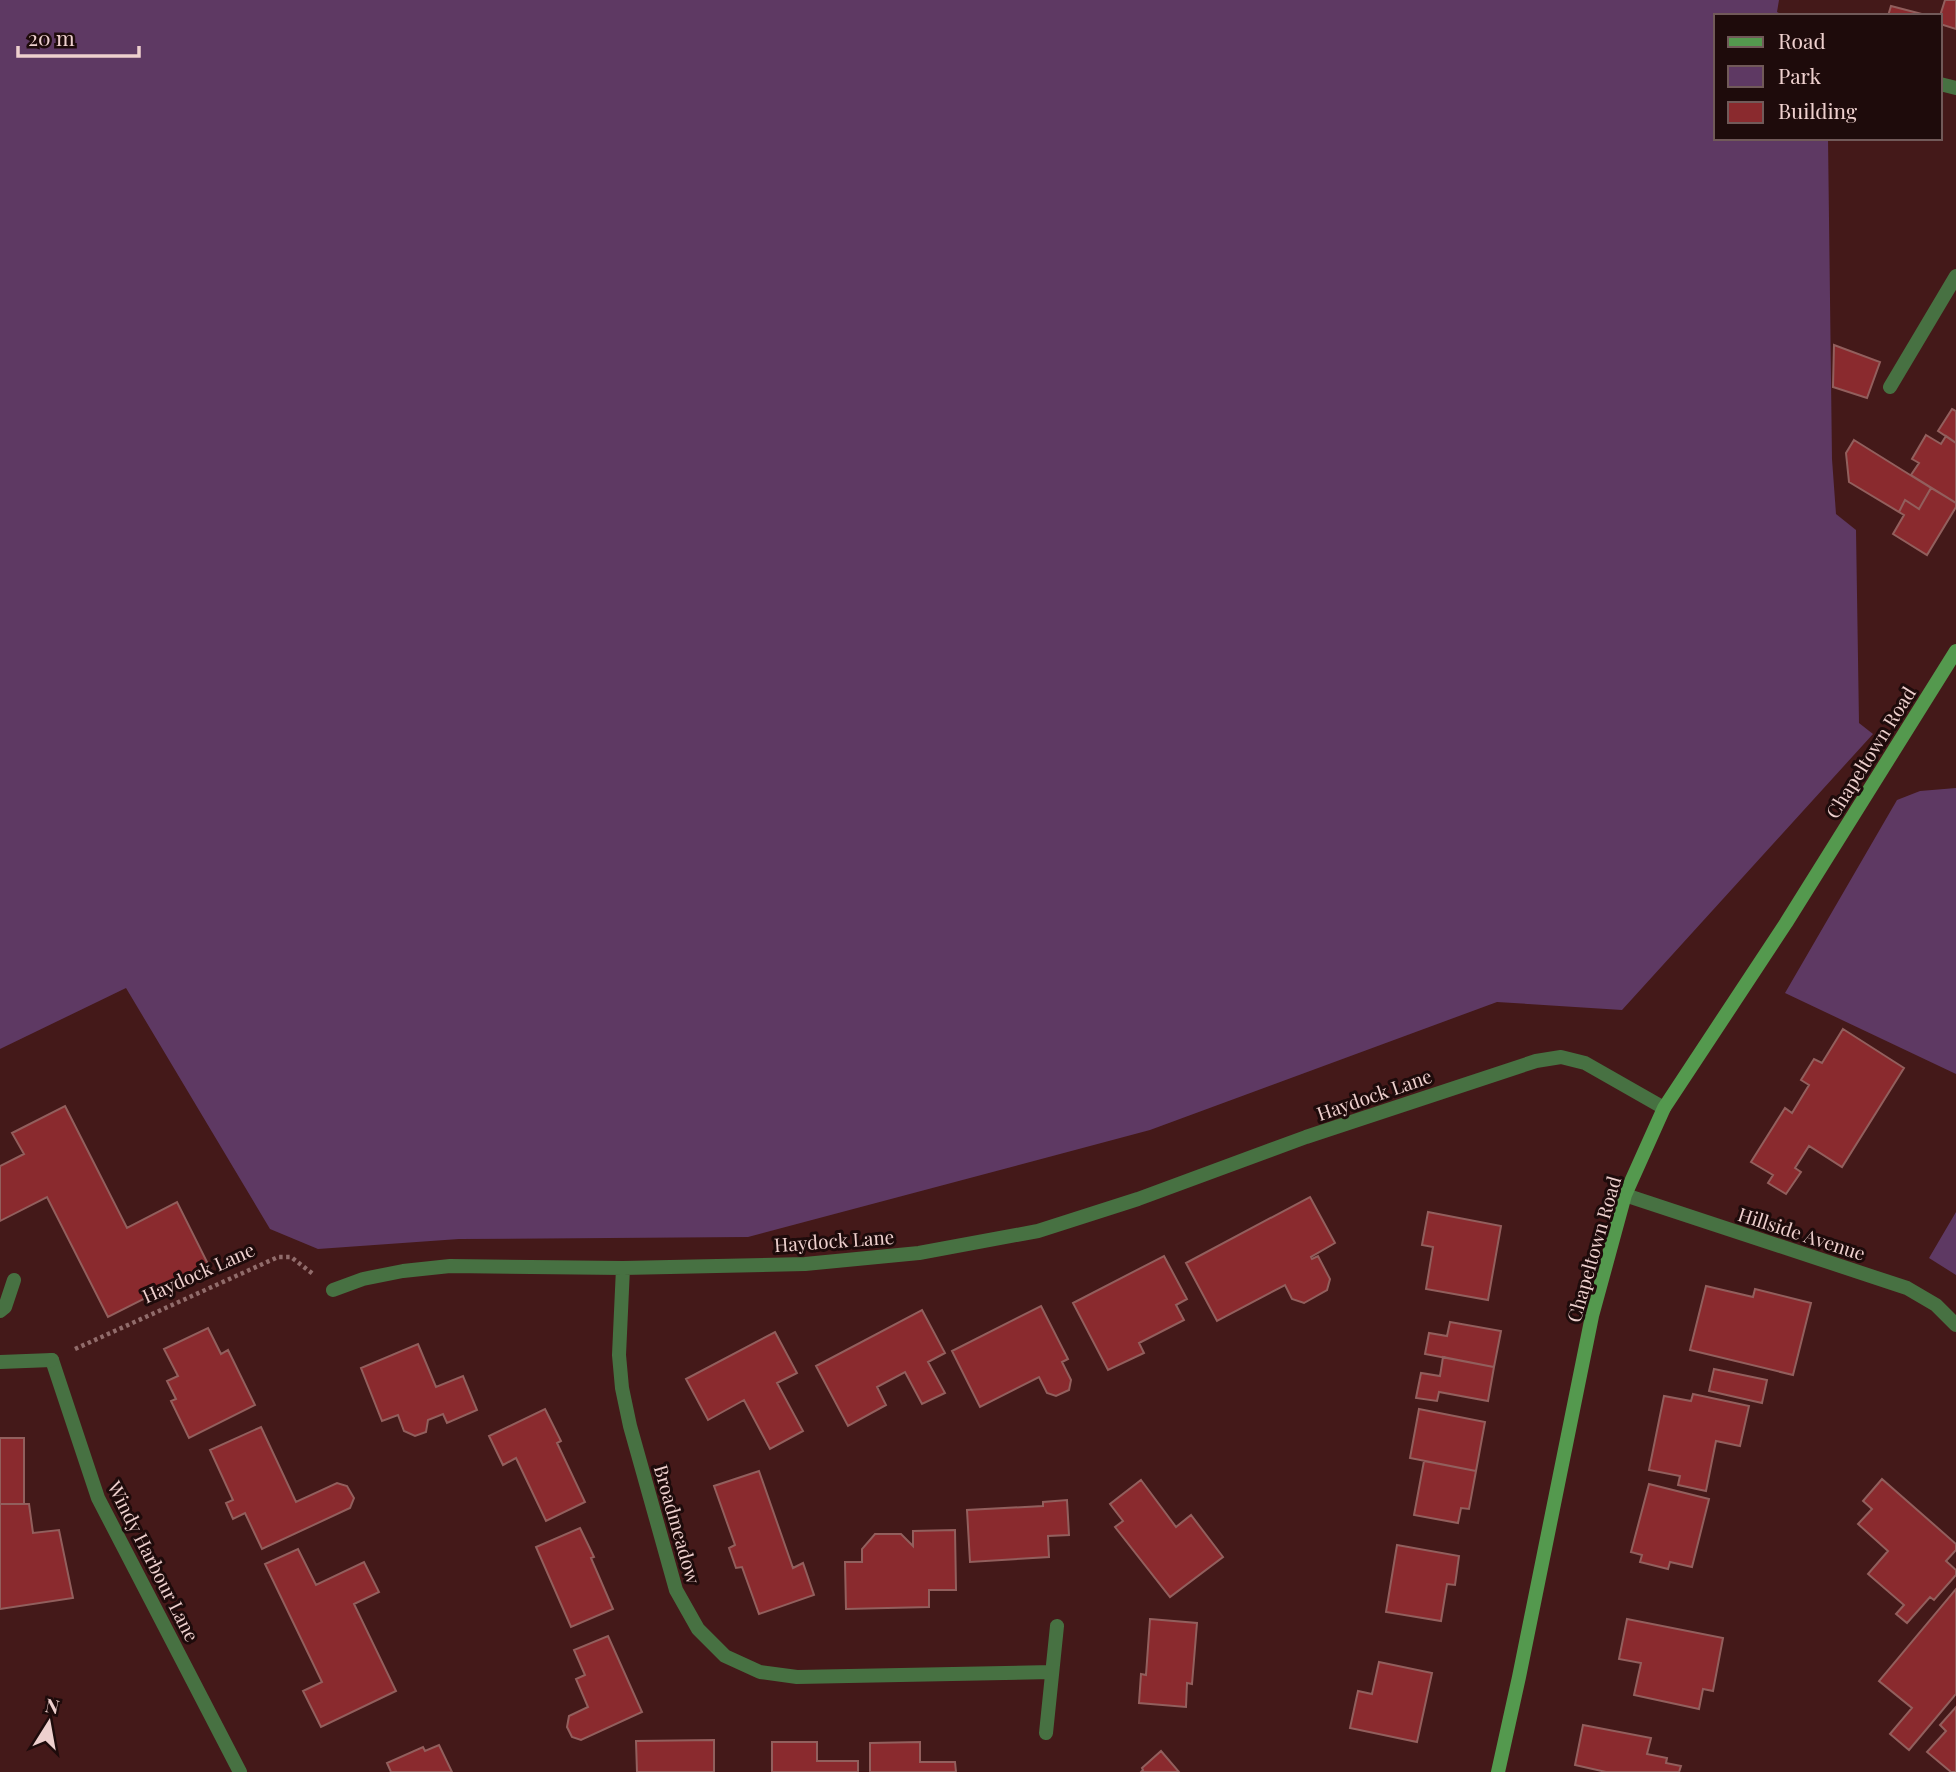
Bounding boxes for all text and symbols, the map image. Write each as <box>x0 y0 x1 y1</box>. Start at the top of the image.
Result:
scale bar <box>18 14 138 58</box>
legend <box>1714 14 1942 140</box>
text: 20 m <box>28 23 75 51</box>
text: Road <box>1778 26 1826 54</box>
text: Park <box>1778 61 1822 89</box>
text: Building <box>1778 96 1857 124</box>
street label: Chapeltown Road <box>1819 681 1921 823</box>
street label: Haydock Lane <box>1313 1062 1435 1126</box>
street label: Chapeltown Road <box>1560 1173 1626 1325</box>
street label: Hillside Avenue <box>1735 1200 1869 1266</box>
street label: Haydock Lane <box>773 1223 895 1257</box>
street label: Haydock Lane <box>138 1236 258 1308</box>
street label: Broadmeadow <box>649 1461 707 1587</box>
street label: Windy Harbour Lane <box>102 1475 206 1646</box>
north arrow <box>14 1688 84 1758</box>
text: N <box>43 1691 62 1719</box>

